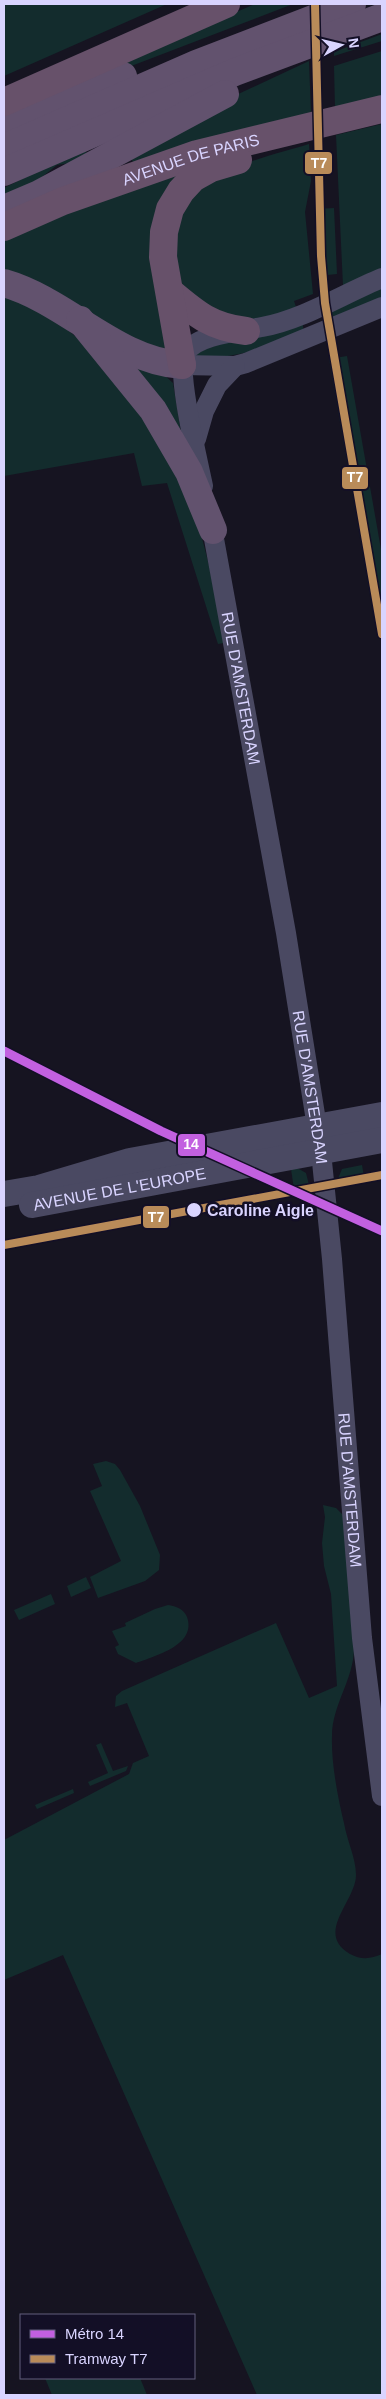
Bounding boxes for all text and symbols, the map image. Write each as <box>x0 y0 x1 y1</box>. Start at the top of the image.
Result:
north arrow <box>316 20 366 70</box>
text: N <box>345 37 363 49</box>
street label: AVENUE DE PARIS <box>120 131 261 189</box>
line badge: T7 <box>304 151 333 175</box>
text: T7 <box>311 155 327 171</box>
line badge: T7 <box>341 466 369 490</box>
text: T7 <box>347 469 363 485</box>
street label: RUE D'AMSTERDAM <box>218 610 263 766</box>
street label: RUE D'AMSTERDAM <box>290 1009 330 1165</box>
line badge: 14 <box>177 1133 206 1157</box>
text: 14 <box>183 1136 199 1152</box>
street label: AVENUE DE L'EUROPE <box>32 1165 207 1214</box>
marker: Caroline Aigle <box>185 1201 203 1219</box>
place label: Caroline Aigle <box>207 1202 314 1219</box>
line badge: T7 <box>142 1205 170 1229</box>
text: T7 <box>148 1209 164 1225</box>
street label: RUE D'AMSTERDAM <box>335 1412 364 1568</box>
legend <box>20 2314 195 2379</box>
text: Métro 14 <box>65 2325 124 2342</box>
text: Tramway T7 <box>65 2350 148 2367</box>

